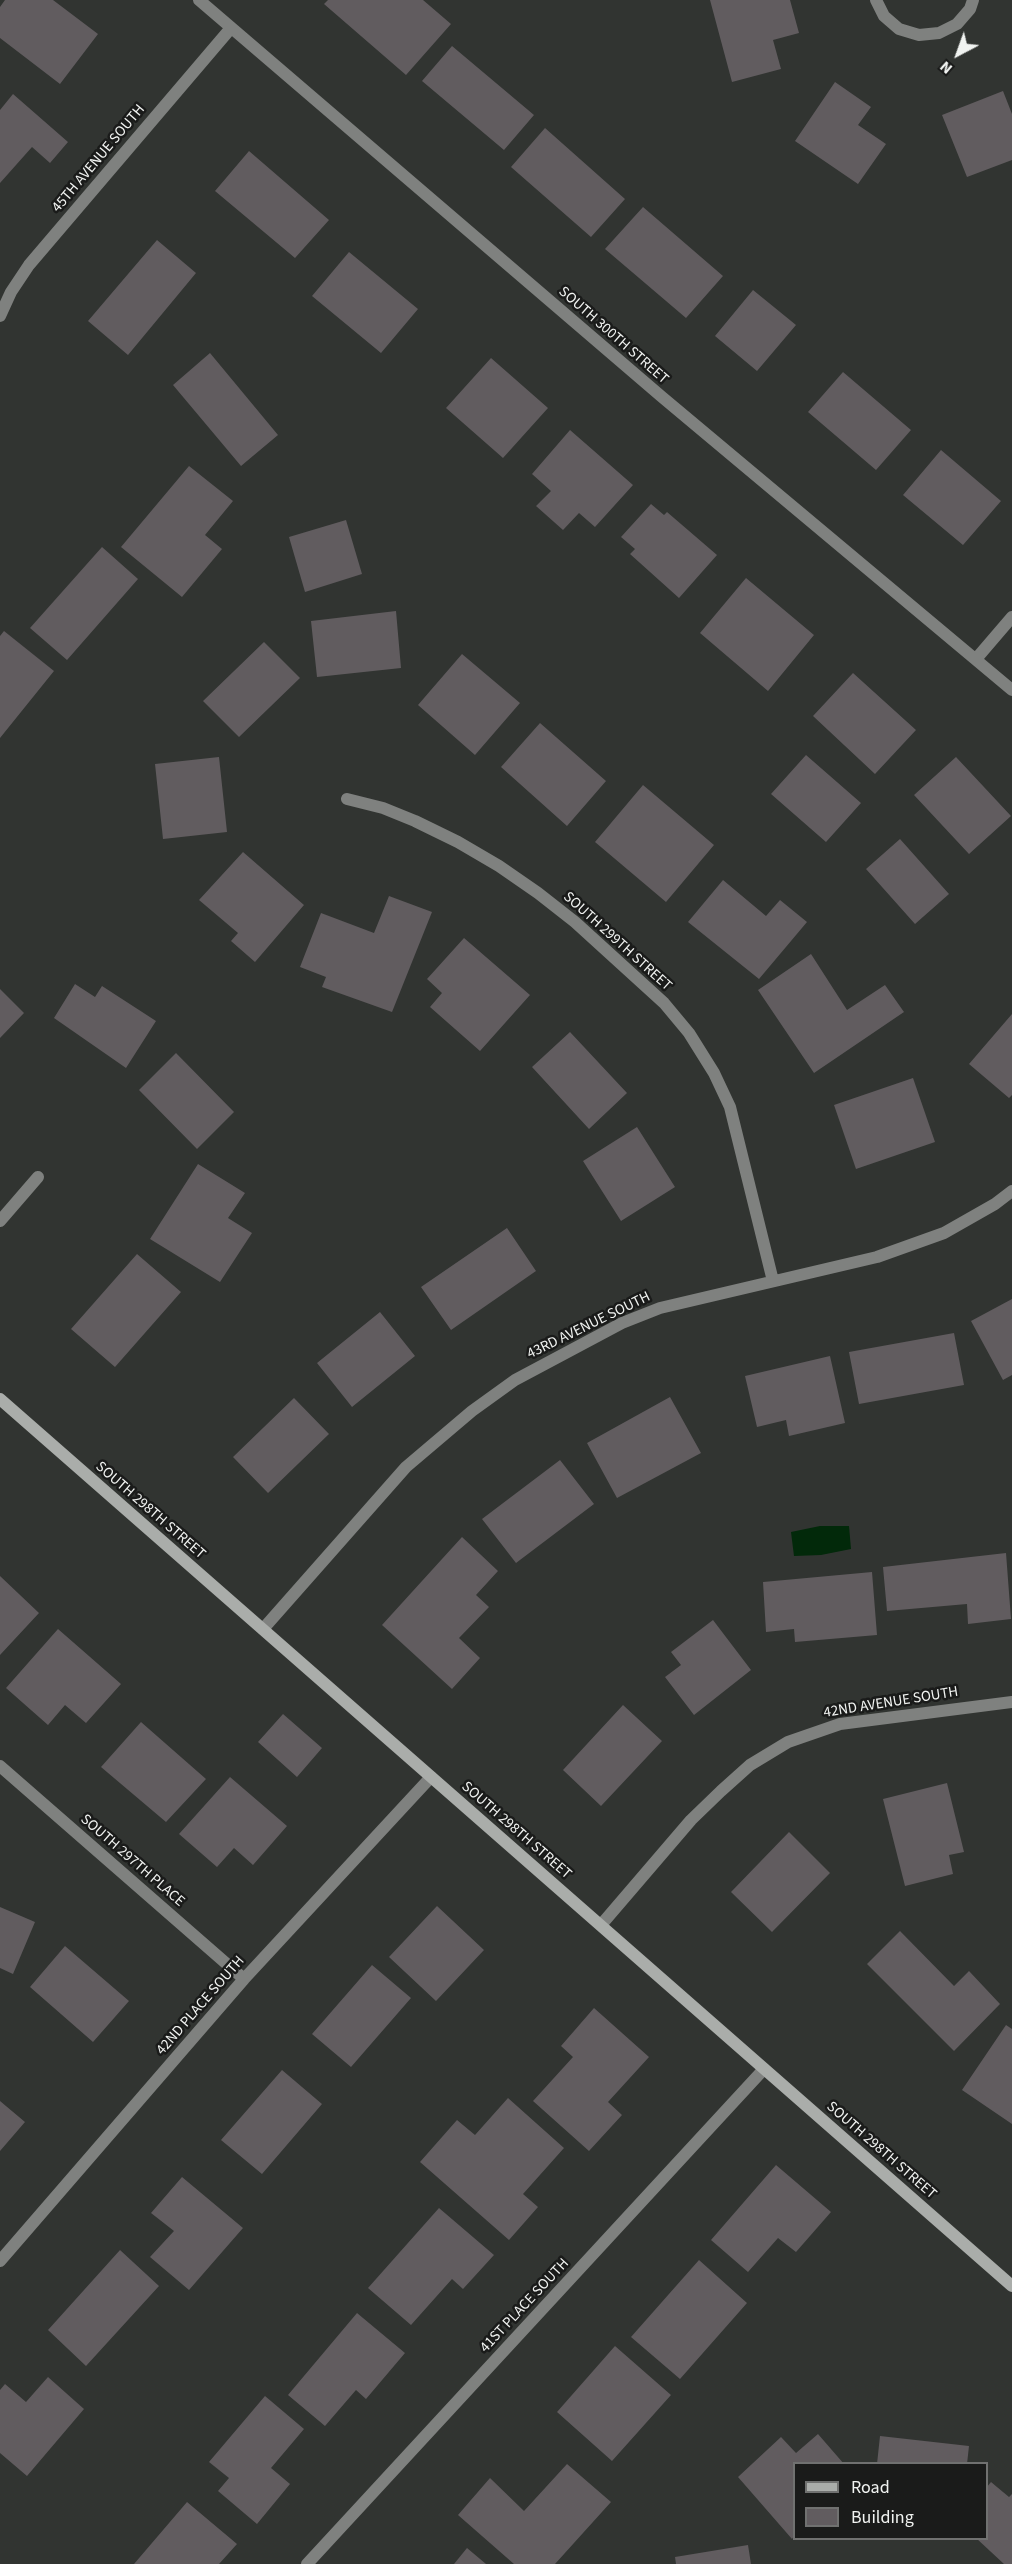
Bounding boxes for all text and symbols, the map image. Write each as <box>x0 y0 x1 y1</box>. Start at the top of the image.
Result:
north arrow <box>928 24 988 84</box>
text: N <box>935 56 957 79</box>
street label: 45TH AVENUE SOUTH <box>49 101 149 217</box>
street label: SOUTH 300TH STREET <box>554 283 672 389</box>
street label: SOUTH 299TH STREET <box>559 889 675 995</box>
street label: 43RD AVENUE SOUTH <box>524 1288 654 1364</box>
street label: SOUTH 298TH STREET <box>91 1458 209 1564</box>
street label: 42ND AVENUE SOUTH <box>822 1683 960 1723</box>
street label: SOUTH 298TH STREET <box>457 1778 575 1884</box>
street label: SOUTH 297TH PLACE <box>76 1811 188 1911</box>
street label: 42ND PLACE SOUTH <box>153 1953 249 2059</box>
street label: SOUTH 298TH STREET <box>822 2098 940 2204</box>
street label: 41ST PLACE SOUTH <box>477 2255 573 2357</box>
legend <box>793 2462 988 2540</box>
text: Road <box>851 2475 890 2500</box>
text: Building <box>851 2505 914 2530</box>

